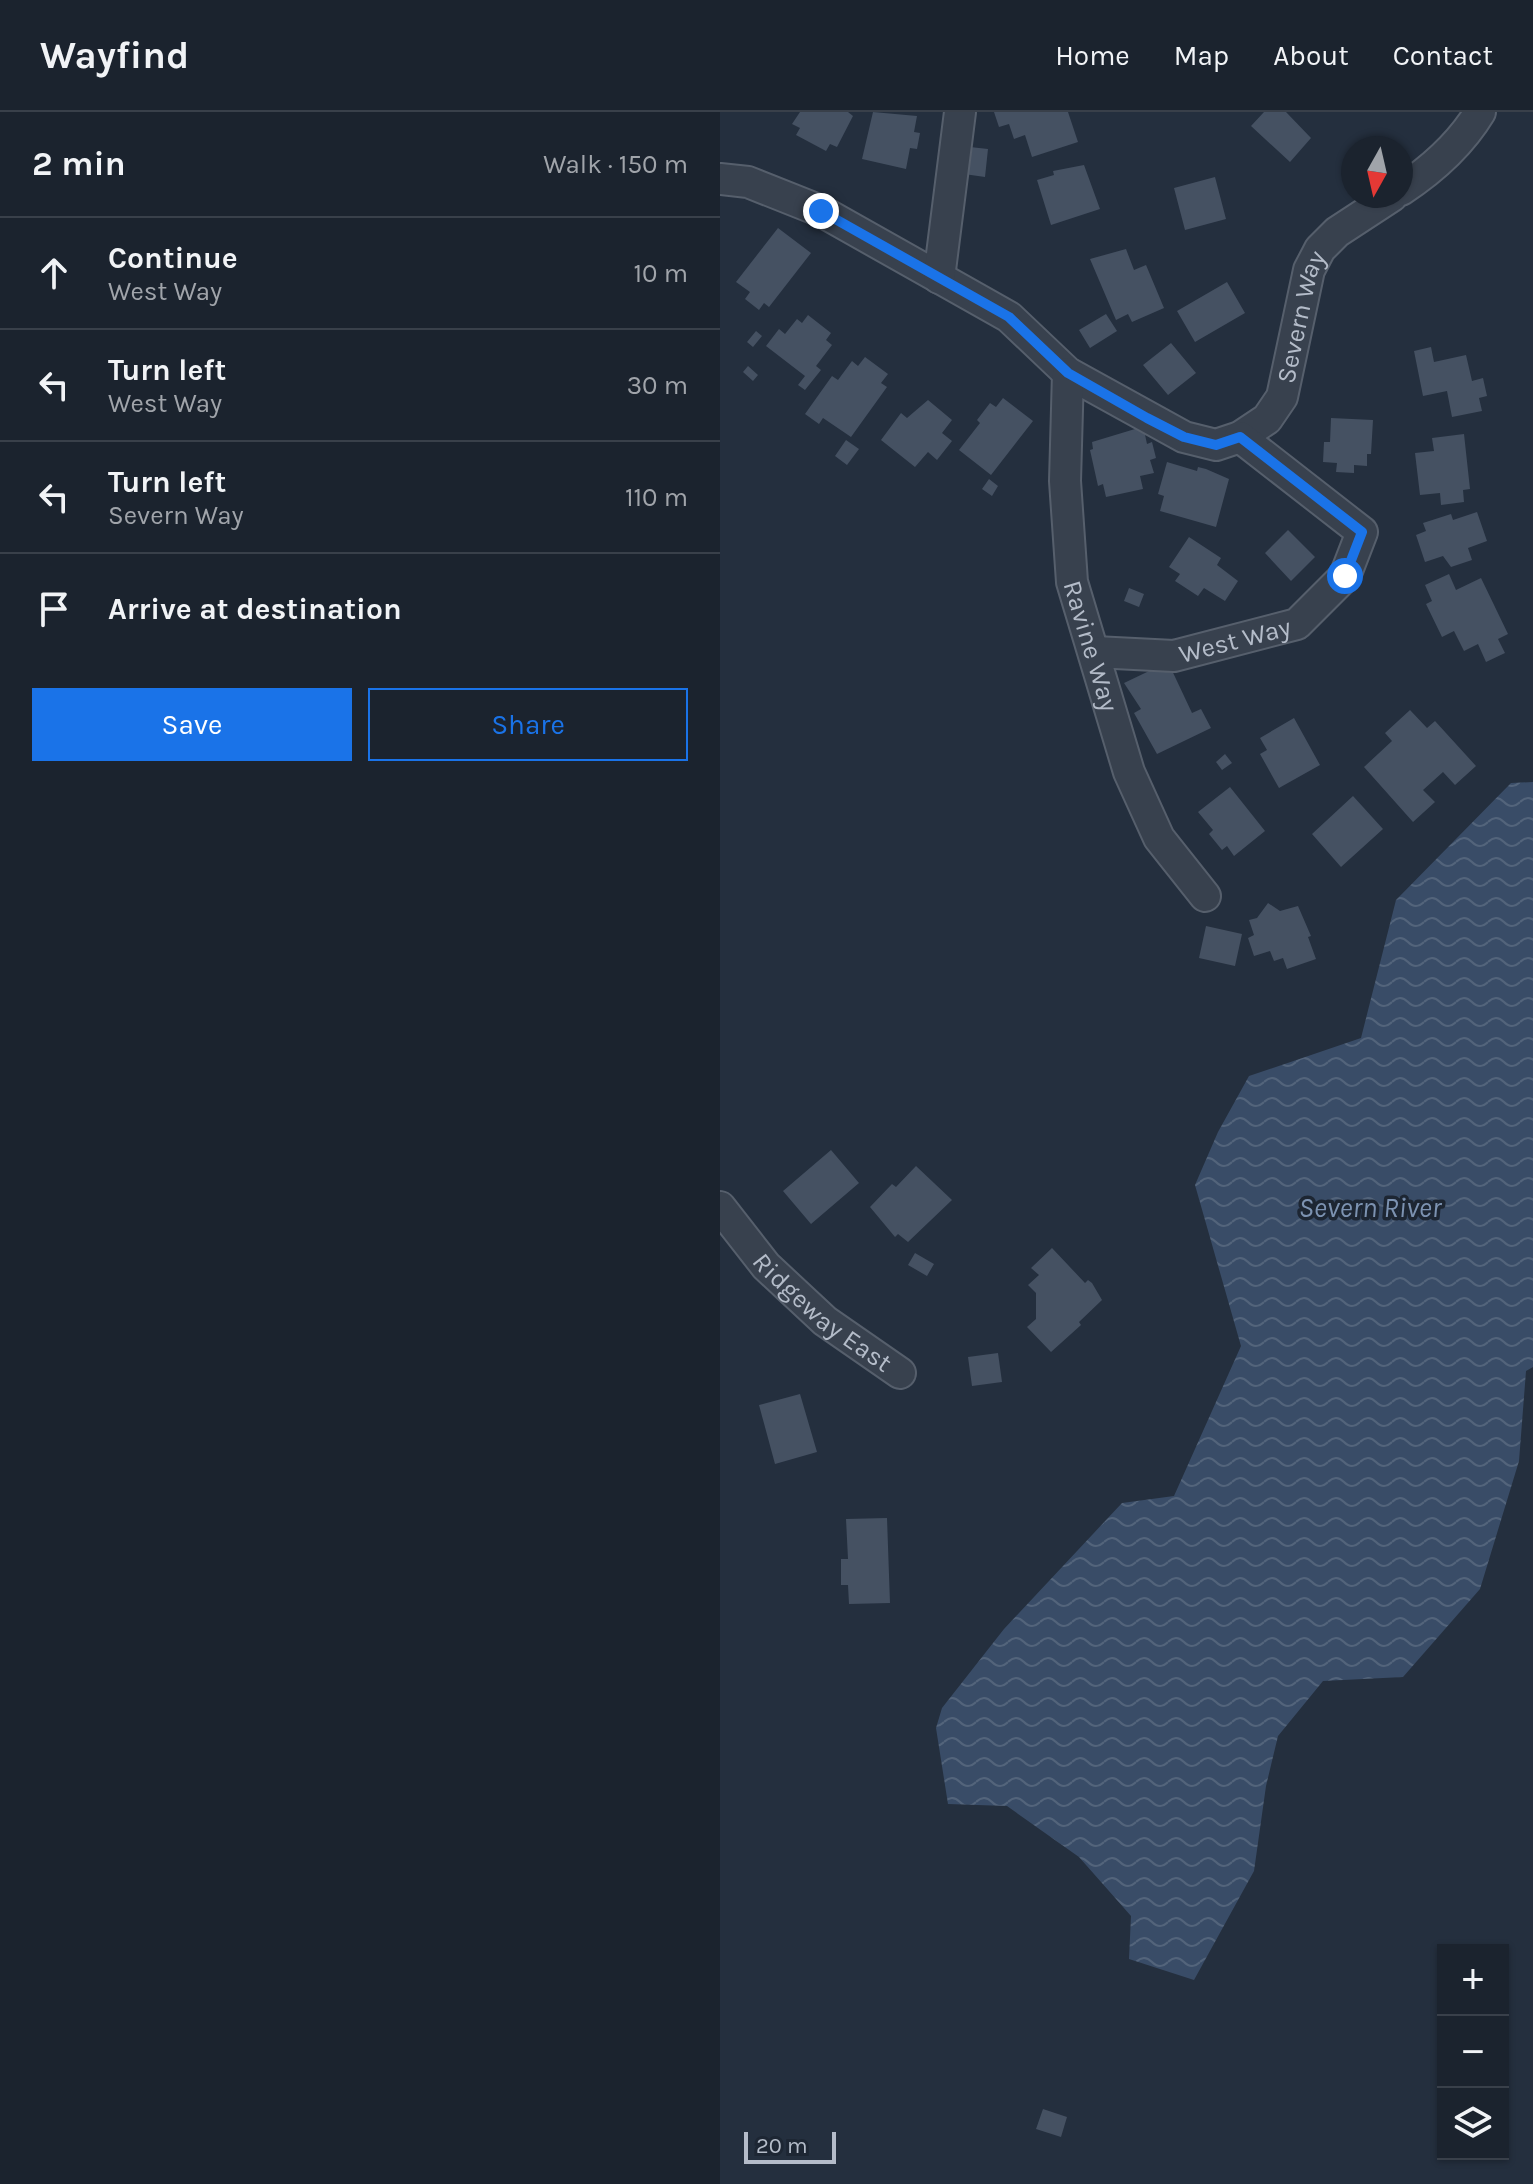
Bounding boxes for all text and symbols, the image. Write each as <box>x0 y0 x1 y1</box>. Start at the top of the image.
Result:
text: Wayfind <box>40 33 189 78</box>
text: Home <box>1055 39 1130 72</box>
text: Map <box>1174 39 1229 72</box>
text: About <box>1273 39 1349 72</box>
text: Contact <box>1393 39 1493 72</box>
north arrow <box>1341 136 1413 208</box>
text: 2 min <box>32 144 126 184</box>
text: Walk · 150 m <box>543 149 688 180</box>
route end <box>803 193 839 229</box>
text: Continue <box>108 240 238 276</box>
street label: Severn Way <box>1270 245 1333 386</box>
icon: ahead <box>32 251 76 295</box>
text: 10 m <box>633 258 688 289</box>
text: West Way <box>108 276 222 307</box>
text: Turn left <box>108 352 226 388</box>
icon: left <box>32 363 76 407</box>
text: 30 m <box>627 370 688 401</box>
text: West Way <box>108 388 222 419</box>
text: Turn left <box>108 464 226 500</box>
icon: left <box>32 475 76 519</box>
text: 110 m <box>625 482 688 513</box>
text: Severn Way <box>108 500 244 531</box>
route start <box>1327 558 1363 594</box>
street label: Ravine Way <box>1056 577 1125 715</box>
icon: arrive <box>32 587 76 631</box>
text: Arrive at destination <box>108 591 402 627</box>
street label: West Way <box>1176 611 1294 670</box>
button: Save <box>32 688 352 761</box>
button: Share <box>368 688 688 761</box>
water label: Severn River <box>1299 1191 1443 1224</box>
street label: Ridgeway East <box>746 1247 898 1379</box>
map controls <box>1437 1944 1509 2160</box>
button: + <box>1437 1944 1509 2016</box>
button: − <box>1437 2016 1509 2088</box>
button: layers <box>1437 2088 1509 2160</box>
scale bar <box>744 2128 836 2164</box>
text: 20 m <box>756 2133 808 2159</box>

